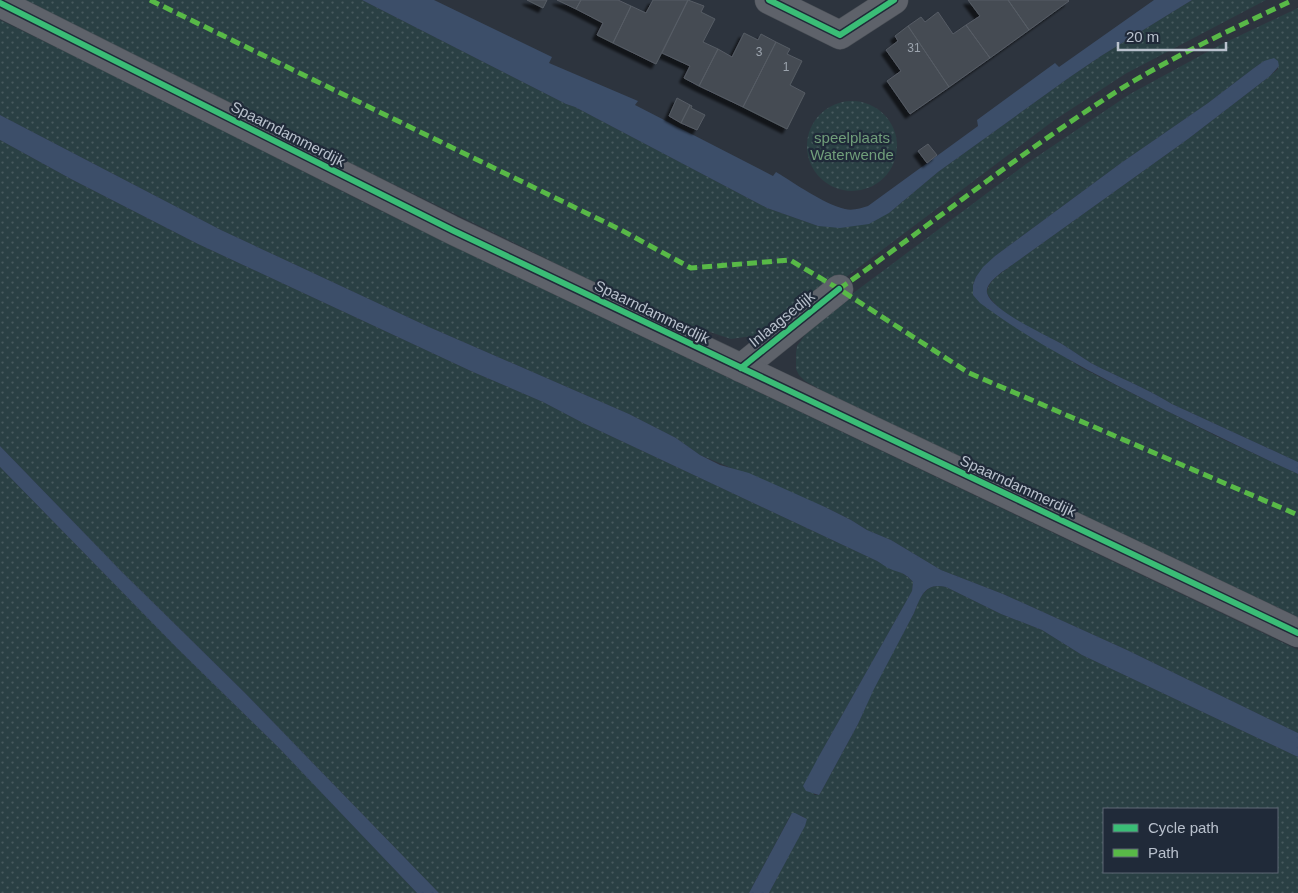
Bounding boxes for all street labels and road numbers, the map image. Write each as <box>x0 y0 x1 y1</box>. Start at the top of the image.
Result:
street label: Spaarndammerdijk <box>228 97 349 170</box>
street label: Spaarndammerdijk <box>592 276 713 347</box>
street label: Inlaagsedijk <box>746 287 818 350</box>
street label: Spaarndammerdijk <box>958 451 1079 520</box>

